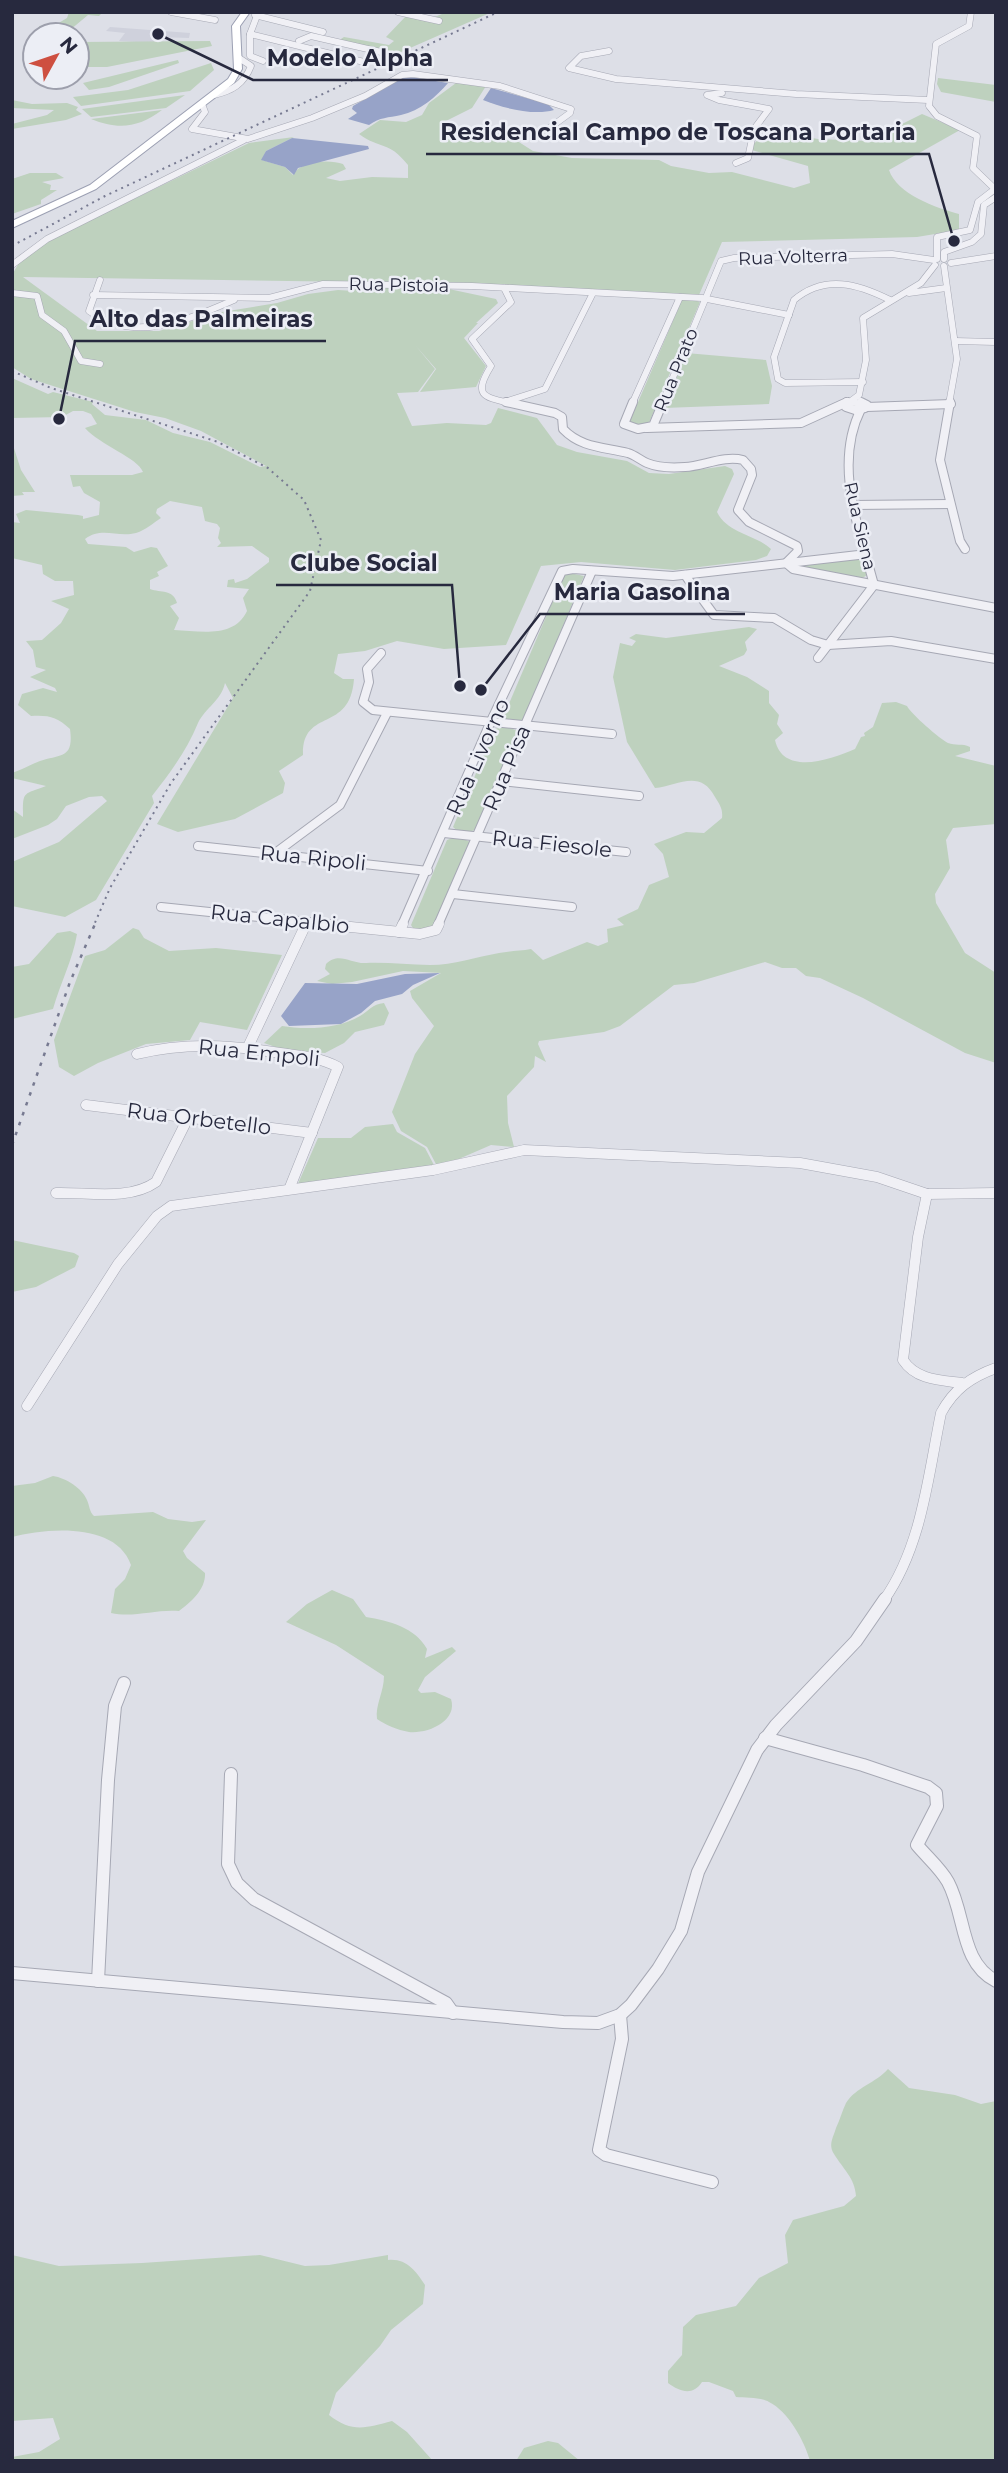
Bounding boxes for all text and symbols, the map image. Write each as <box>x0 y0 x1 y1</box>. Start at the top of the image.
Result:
north arrow <box>21 21 91 91</box>
text: N <box>55 32 82 59</box>
callout: Modelo Alpha <box>253 36 448 80</box>
text: Modelo Alpha <box>267 44 433 72</box>
callout: Residencial Campo de Toscana Portaria <box>426 110 929 154</box>
text: Residencial Campo de Toscana Portaria <box>440 118 916 146</box>
street label: Rua Volterra <box>738 244 848 270</box>
street label: Rua Pistoia <box>348 273 450 297</box>
callout: Alto das Palmeiras <box>75 297 326 341</box>
text: Alto das Palmeiras <box>88 305 313 333</box>
street label: Rua Prato <box>649 325 703 415</box>
street label: Rua Siena <box>839 480 881 572</box>
callout: Clube Social <box>276 541 452 585</box>
text: Clube Social <box>290 549 438 577</box>
callout: Maria Gasolina <box>540 570 745 614</box>
text: Maria Gasolina <box>554 578 730 606</box>
street label: Rua Livorno <box>441 695 514 819</box>
street label: Rua Pisa <box>477 721 536 814</box>
street label: Rua Fiesole <box>491 825 613 862</box>
street label: Rua Ripoli <box>259 839 367 876</box>
street label: Rua Capalbio <box>209 899 351 938</box>
street label: Rua Empoli <box>197 1034 321 1071</box>
street label: Rua Orbetello <box>125 1097 273 1140</box>

